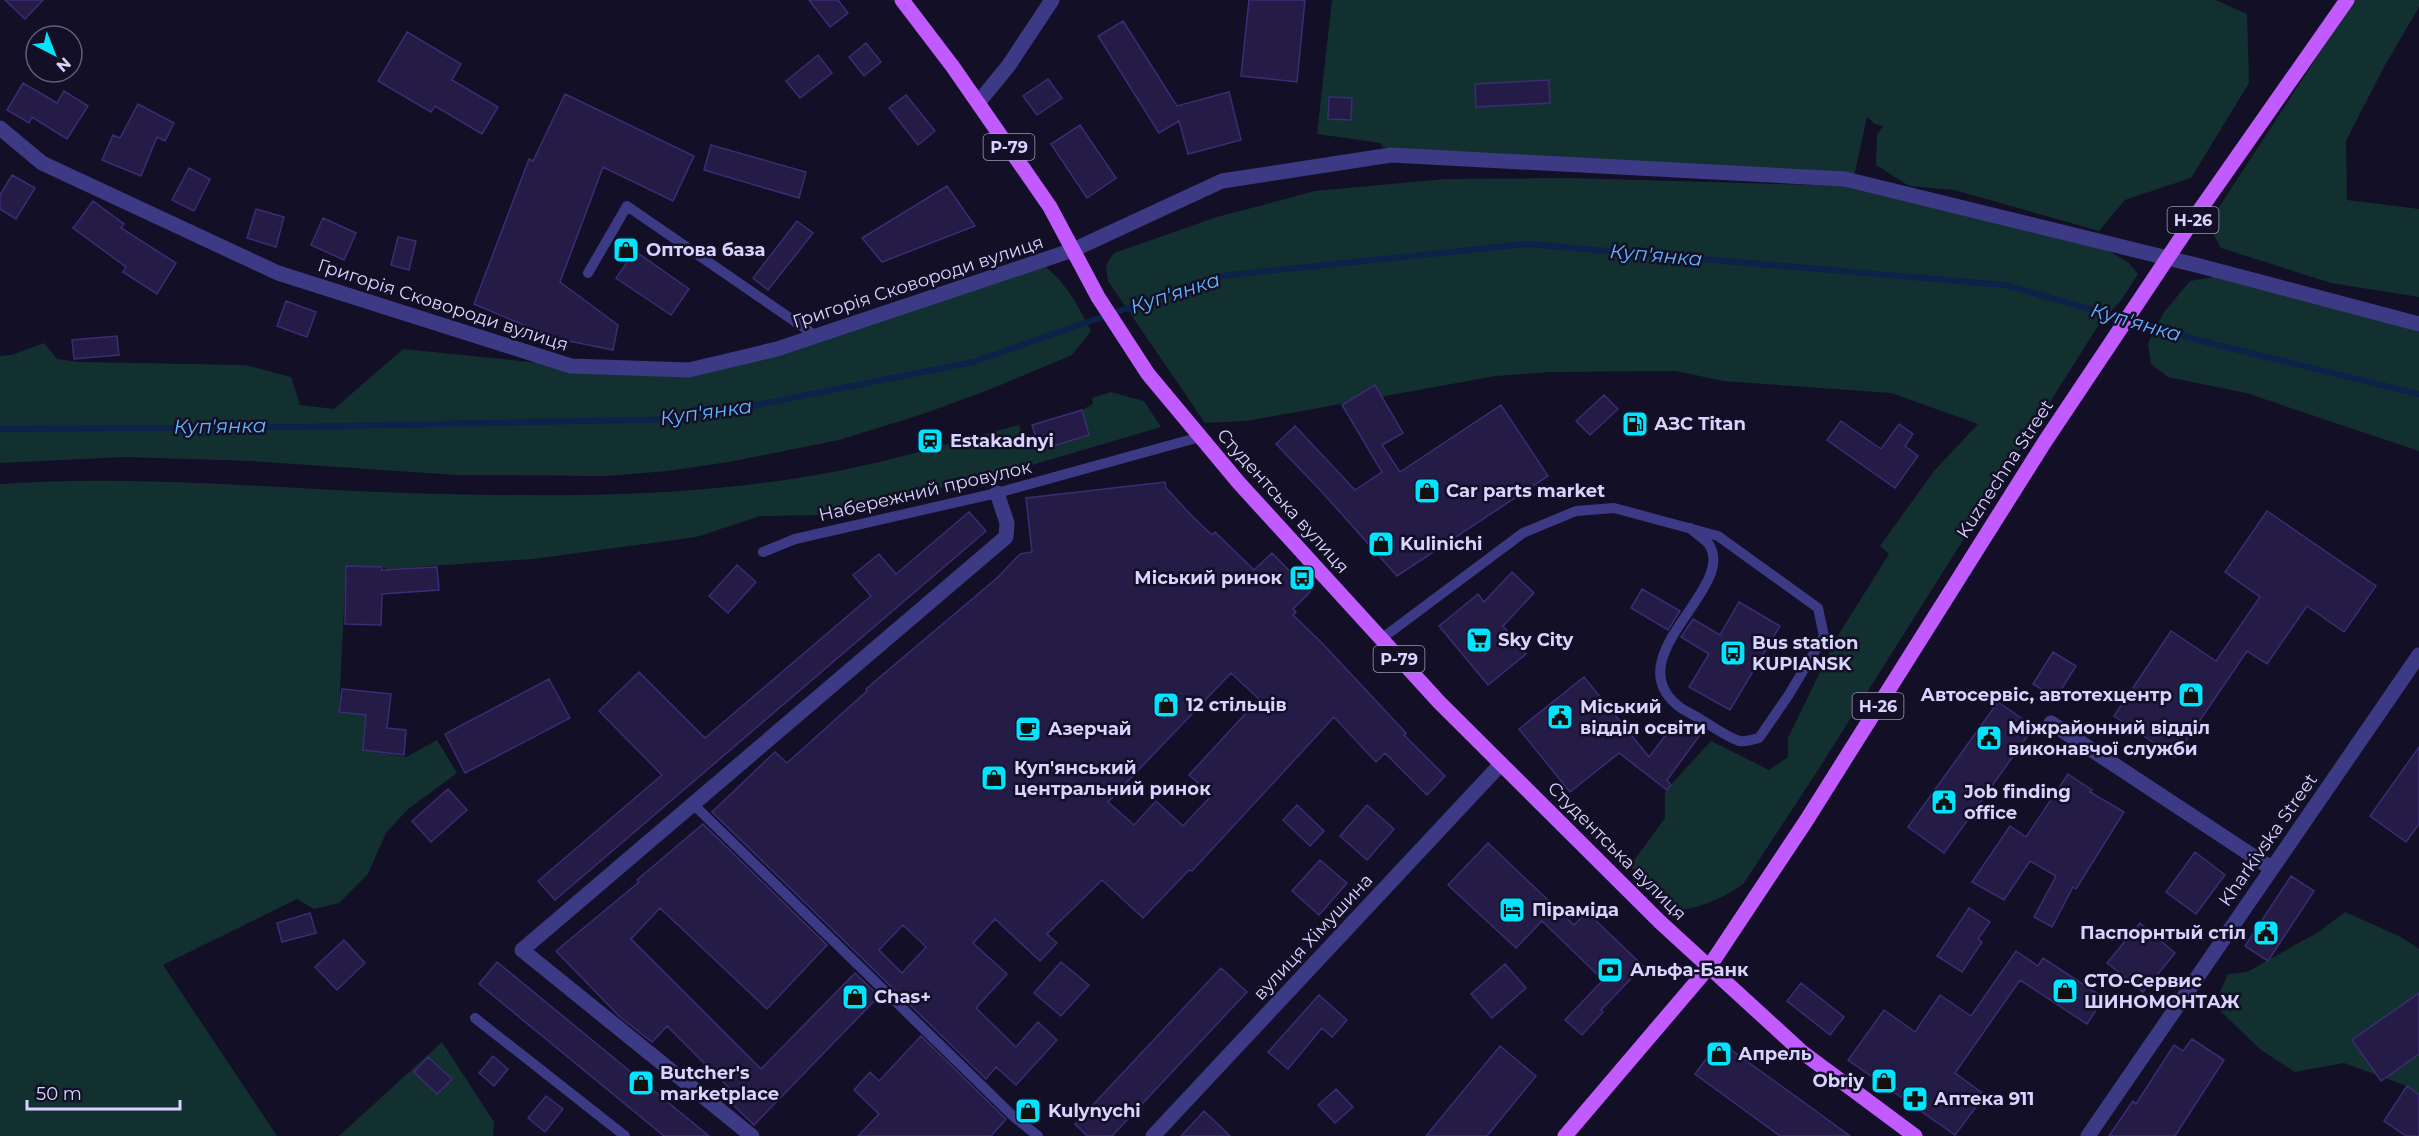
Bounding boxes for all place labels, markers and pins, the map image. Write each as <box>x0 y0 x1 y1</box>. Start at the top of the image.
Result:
shop icon: Оптова база <box>611 235 641 265</box>
place label: Оптова база <box>646 239 765 261</box>
fuel station icon: АЗС Titan <box>1620 409 1650 439</box>
place label: АЗС Titan <box>1654 413 1746 435</box>
station icon: Estakadnyi <box>915 426 945 456</box>
place label: Estakadnyi <box>950 430 1054 452</box>
shop icon: Car parts market <box>1412 476 1442 506</box>
place label: Car parts market <box>1446 480 1605 502</box>
shop icon: Kulinichi <box>1366 529 1396 559</box>
place label: Kulinichi <box>1400 533 1483 555</box>
bus stop icon: Міський ринок <box>1287 563 1317 593</box>
place label: Міський ринок <box>1134 567 1282 589</box>
supermarket icon: Sky City <box>1464 625 1494 655</box>
place label: Sky City <box>1498 629 1574 651</box>
place label: Bus station KUPIANSK <box>1752 632 1858 675</box>
bus stop icon: Bus station KUPIANSK <box>1718 638 1748 668</box>
shop icon: Автосервіс, автотехцентр <box>2176 680 2206 710</box>
place label: Автосервіс, автотехцентр <box>1921 684 2172 706</box>
shop icon: 12 стільців <box>1151 690 1181 720</box>
place label: 12 стільців <box>1186 694 1287 716</box>
place label: Міський відділ освіти <box>1580 696 1706 739</box>
public building icon: Міський відділ освіти <box>1545 702 1575 732</box>
cafe icon: Азерчай <box>1013 714 1043 744</box>
place label: Міжрайонний відділ виконавчої служби <box>2008 717 2210 760</box>
place label: Азерчай <box>1048 718 1132 740</box>
public building icon: Міжрайонний відділ виконавчої служби <box>1974 723 2004 753</box>
place label: Куп'янський центральний ринок <box>1014 757 1211 800</box>
shop icon: Куп'янський центральний ринок <box>979 763 1009 793</box>
place label: Job finding office <box>1963 781 2071 824</box>
public building icon: Job finding office <box>1929 787 1959 817</box>
hotel icon: Піраміда <box>1497 895 1527 925</box>
place label: Піраміда <box>1532 899 1619 921</box>
public building icon: Паспорнтый стіл <box>2251 918 2281 948</box>
place label: Паспорнтый стіл <box>2080 922 2246 944</box>
bank icon: Альфа-Банк <box>1595 955 1625 985</box>
place label: Альфа-Банк <box>1630 959 1749 981</box>
place label: СТО-Сервис ШИНОМОНТАЖ <box>2084 970 2240 1013</box>
shop icon: СТО-Сервис ШИНОМОНТАЖ <box>2050 976 2080 1006</box>
shop icon: Chas+ <box>840 982 870 1012</box>
place label: Chas+ <box>874 986 931 1008</box>
shop icon: Апрель <box>1704 1039 1734 1069</box>
place label: Апрель <box>1738 1043 1812 1065</box>
place label: Butcher's marketplace <box>660 1062 779 1105</box>
shop icon: Obriy <box>1869 1066 1899 1096</box>
shop icon: Butcher's marketplace <box>626 1068 656 1098</box>
place label: Obriy <box>1813 1070 1864 1092</box>
pharmacy icon: Аптека 911 <box>1900 1084 1930 1114</box>
place label: Аптека 911 <box>1934 1088 2034 1110</box>
shop icon: Kulynychi <box>1013 1096 1043 1126</box>
place label: Kulynychi <box>1048 1100 1141 1122</box>

